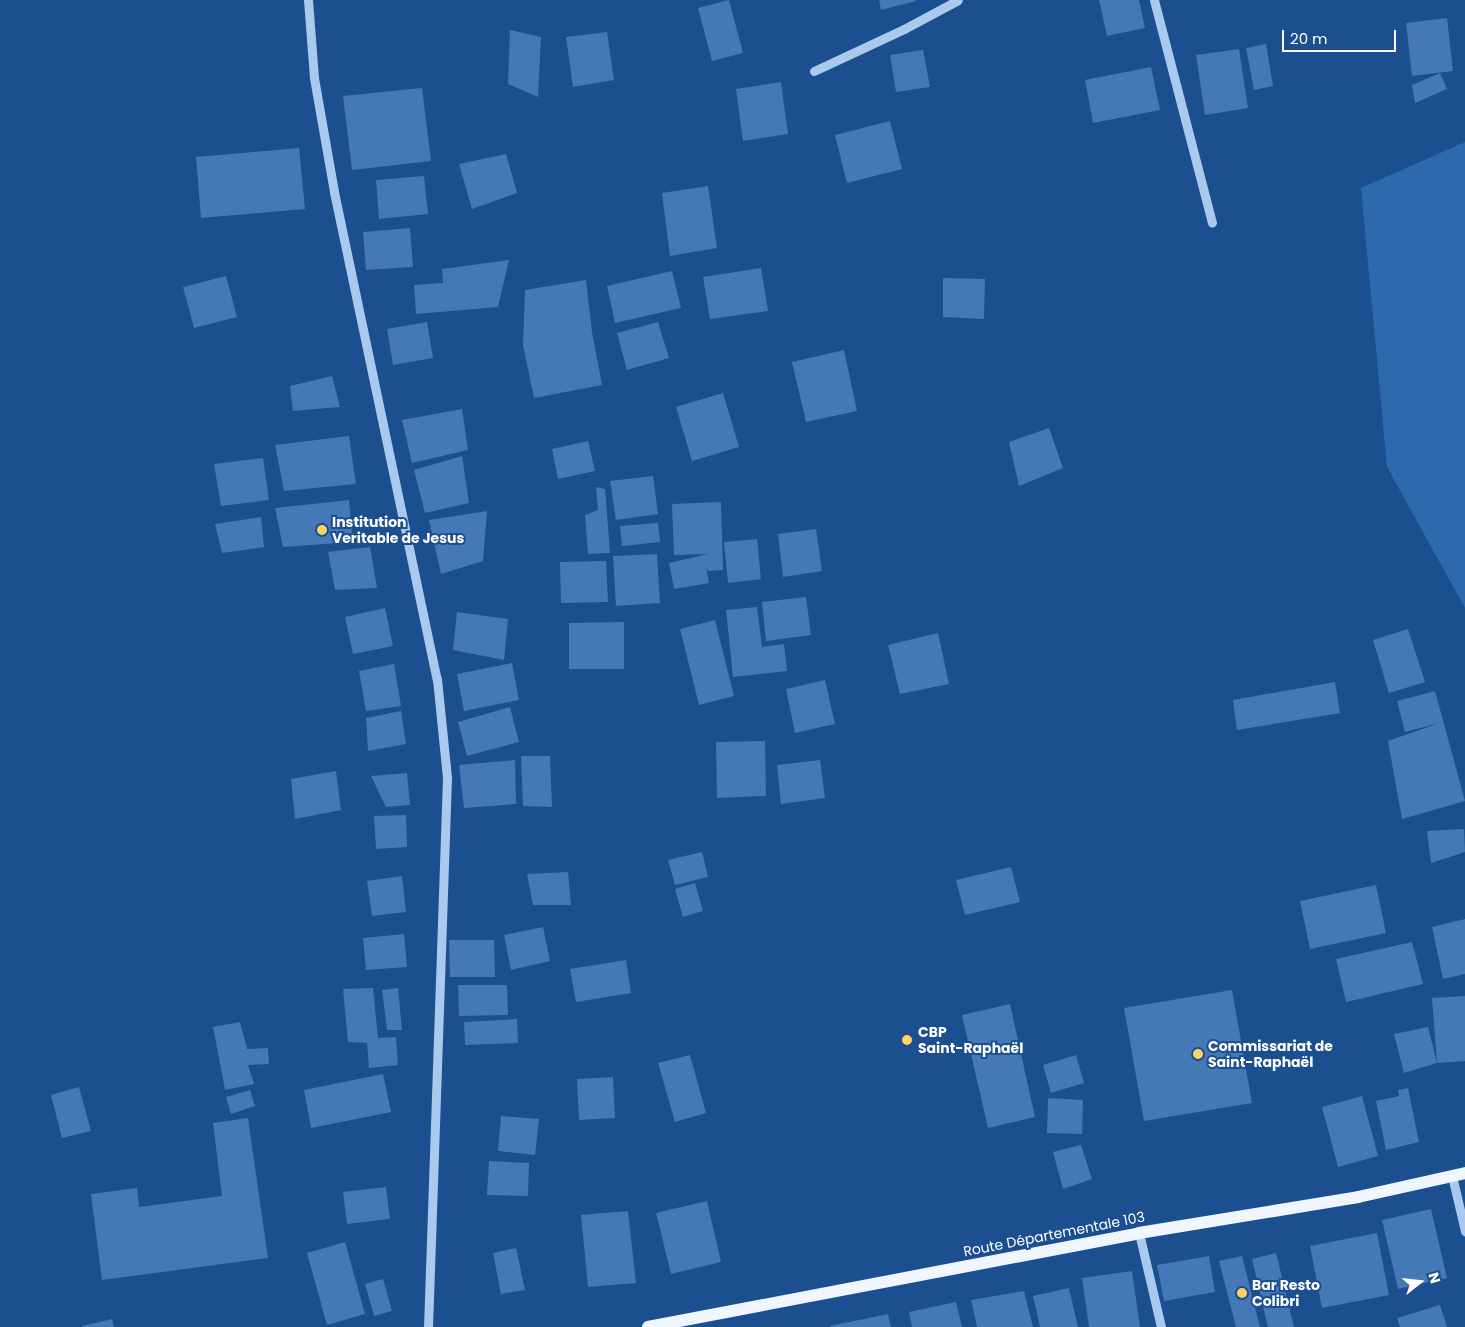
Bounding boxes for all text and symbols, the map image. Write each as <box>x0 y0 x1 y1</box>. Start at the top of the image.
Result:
scale bar <box>1285 20 1399 52</box>
text: 20 m <box>1290 28 1328 49</box>
place label: Institution Veritable de Jesus <box>332 514 464 546</box>
marker: Institution Veritable de Jesus <box>316 524 328 536</box>
place label: CBP Saint-Raphaël <box>918 1024 1023 1056</box>
marker: CBP Saint-Raphaël <box>900 1033 914 1047</box>
place label: Commissariat de Saint-Raphaël <box>1208 1038 1333 1070</box>
marker: Commissariat de Saint-Raphaël <box>1192 1048 1204 1060</box>
street label: Route Départementale 103 <box>962 1208 1146 1260</box>
north arrow <box>1395 1257 1445 1307</box>
text: N <box>1423 1270 1445 1286</box>
place label: Bar Resto Colibri <box>1252 1277 1320 1310</box>
marker: Bar Resto Colibri <box>1236 1287 1248 1299</box>

